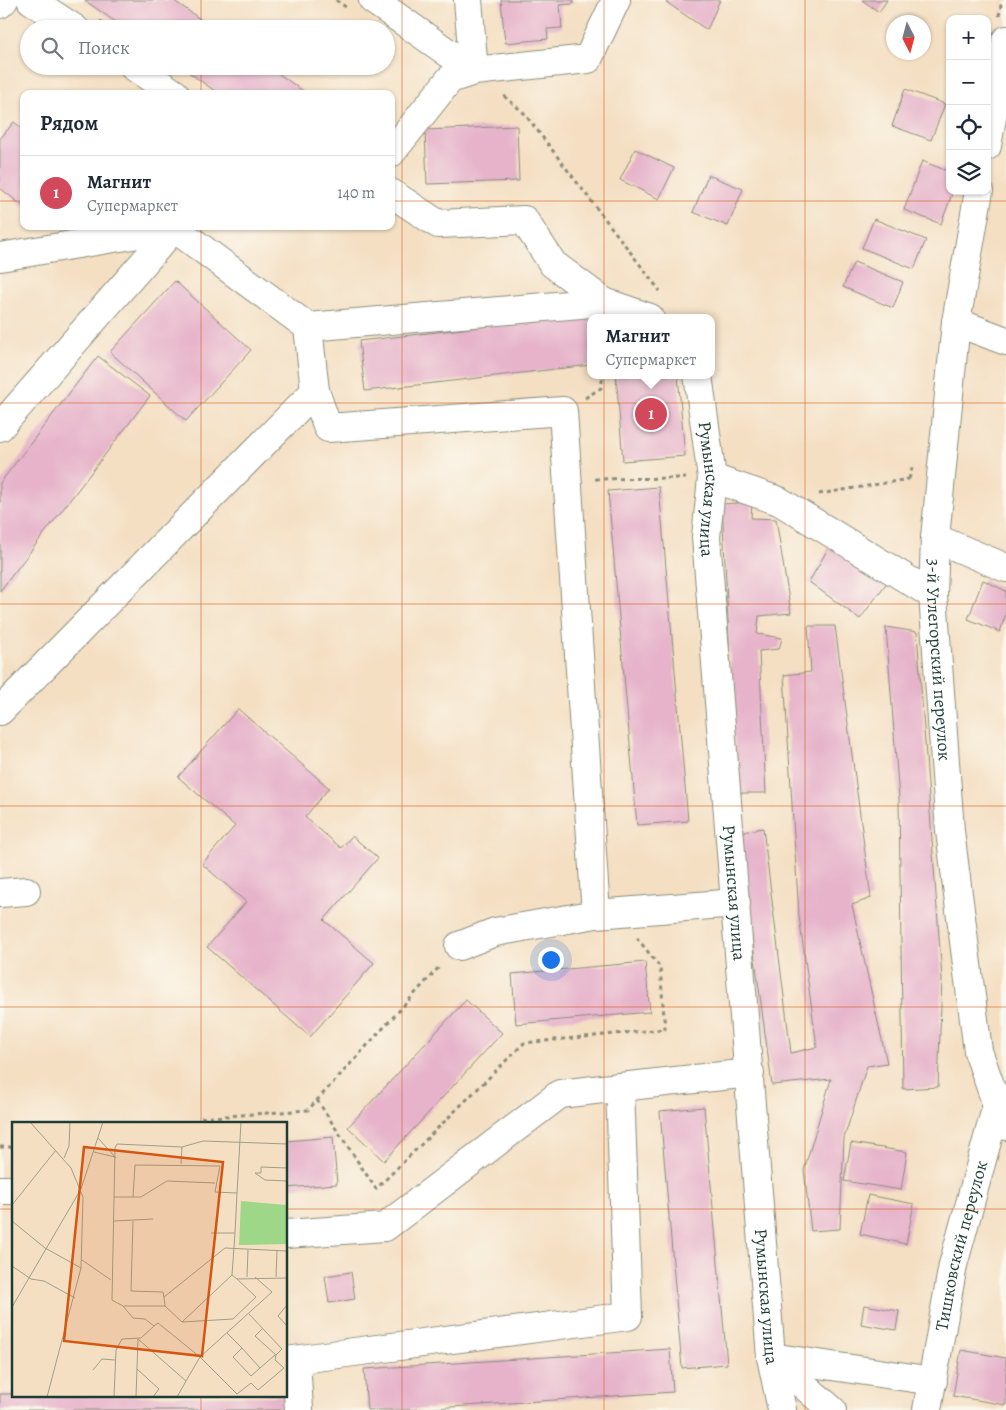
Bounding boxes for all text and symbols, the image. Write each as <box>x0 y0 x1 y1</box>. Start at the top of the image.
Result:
north arrow <box>886 15 931 60</box>
map controls <box>946 15 991 195</box>
button: + <box>946 15 991 60</box>
search box <box>20 20 395 75</box>
icon: search <box>38 34 66 62</box>
text: Поиск <box>78 35 130 61</box>
button: − <box>946 60 991 105</box>
button: locate <box>946 105 991 150</box>
text: Рядом <box>40 109 98 137</box>
button: layers <box>946 150 991 195</box>
text: Магнит <box>87 169 151 195</box>
text: 1 <box>53 182 59 204</box>
text: 140 m <box>337 182 375 204</box>
text: Супермаркет <box>87 195 178 217</box>
popup <box>587 314 715 379</box>
text: Магнит <box>606 323 670 349</box>
text: Супермаркет <box>606 349 696 371</box>
pin: 1 <box>635 395 667 433</box>
street label: Румынская улица <box>692 420 724 558</box>
street label: 3-й Углегорский переулок <box>921 558 957 762</box>
street label: Румынская улица <box>717 824 752 962</box>
your location <box>538 947 564 973</box>
inset map <box>12 1122 288 1398</box>
street label: Тишковский переулок <box>929 1158 993 1333</box>
street label: Румынская улица <box>749 1228 784 1367</box>

